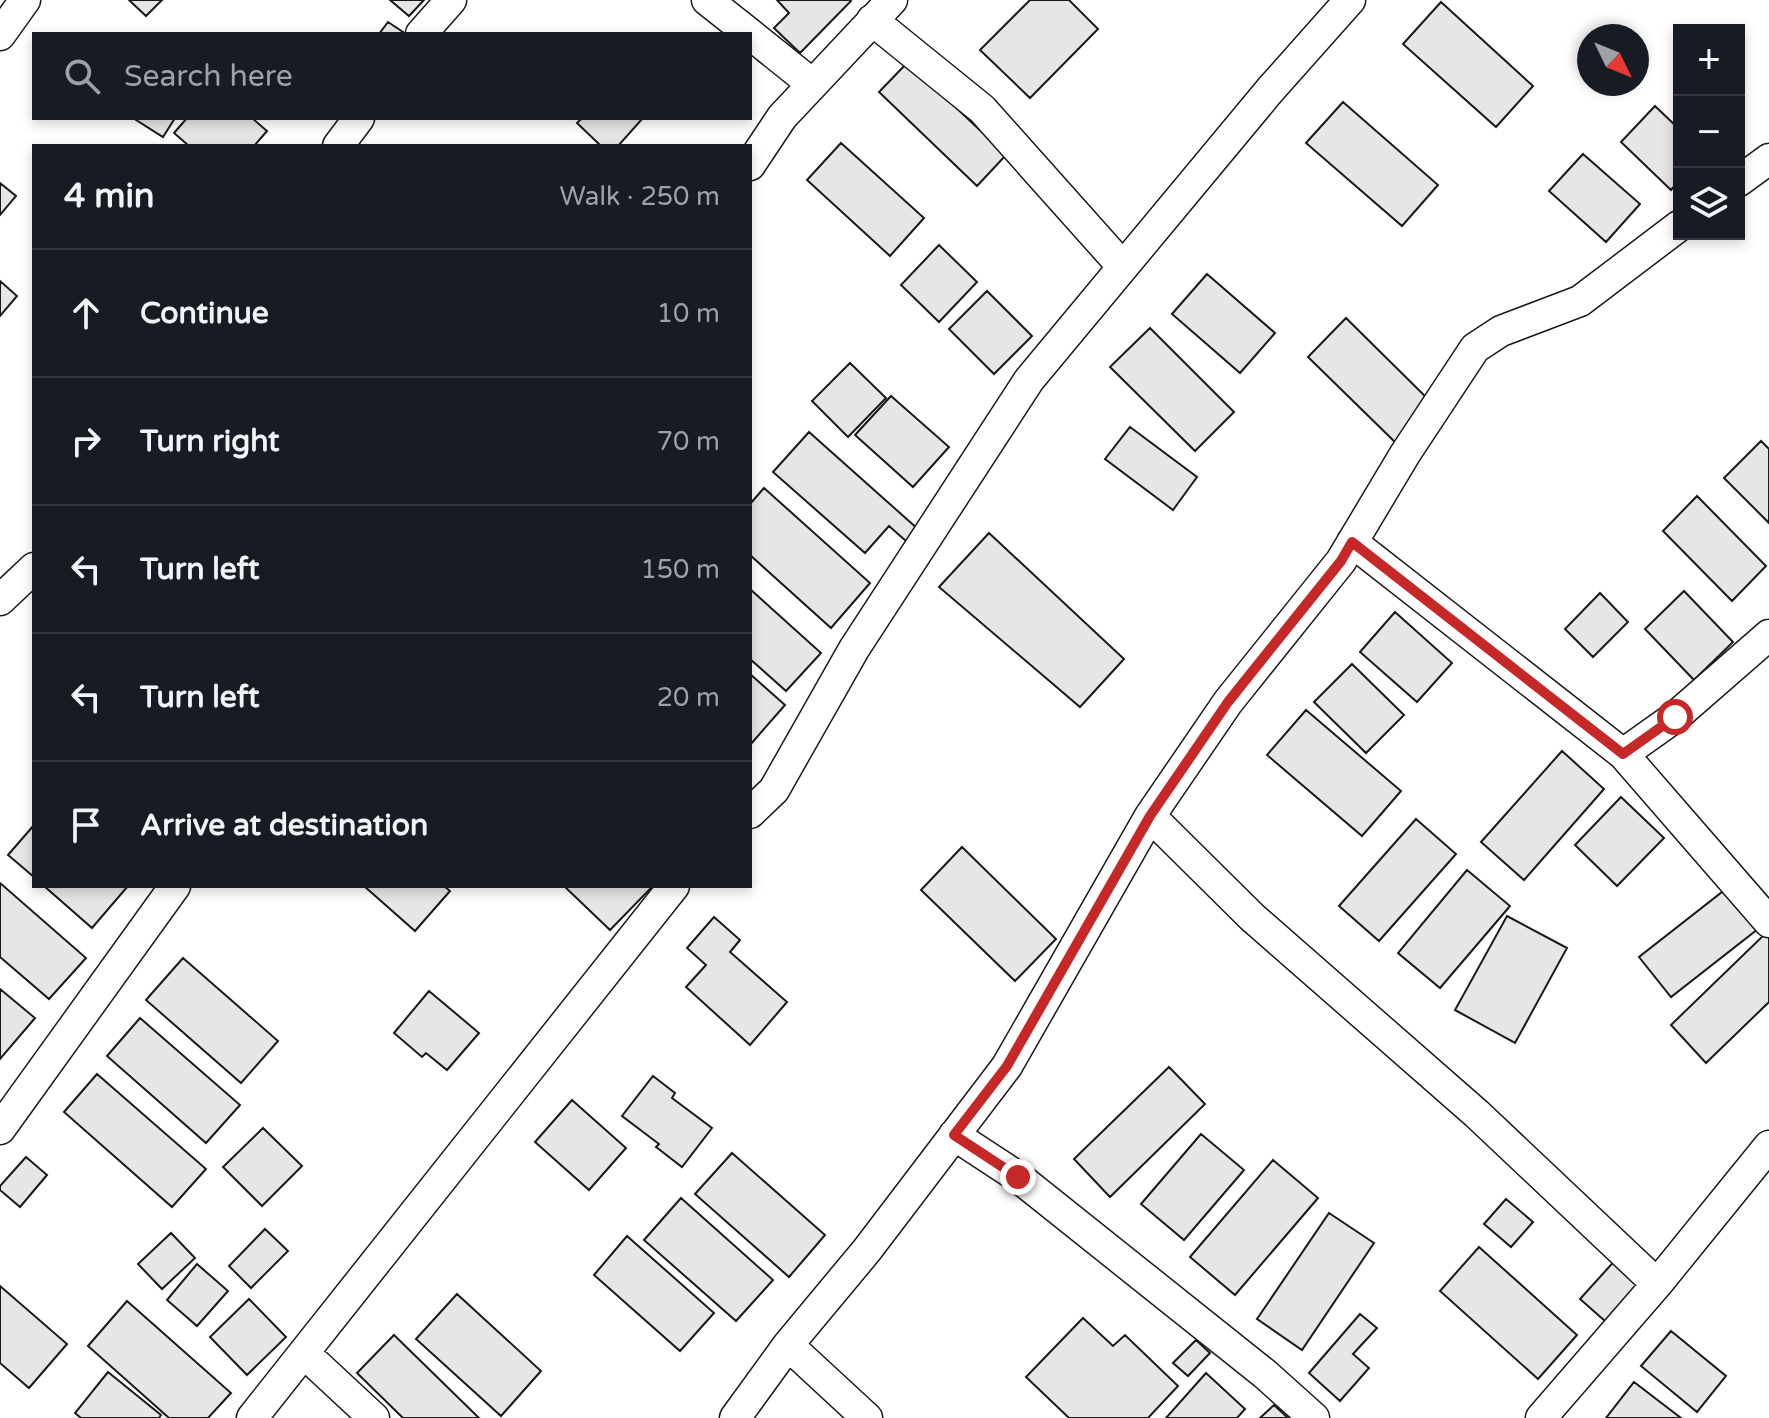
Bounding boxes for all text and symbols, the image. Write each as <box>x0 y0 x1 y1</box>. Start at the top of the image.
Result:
north arrow <box>1577 24 1649 96</box>
map controls <box>1673 24 1745 240</box>
button: + <box>1673 24 1745 96</box>
search box <box>32 32 752 120</box>
icon: search <box>60 54 104 98</box>
text: Search here <box>124 58 293 95</box>
button: − <box>1673 96 1745 168</box>
button: layers <box>1673 168 1745 240</box>
text: 4 min <box>64 176 155 217</box>
text: Walk · 250 m <box>560 181 720 212</box>
icon: ahead <box>64 291 108 335</box>
text: Continue <box>140 295 269 332</box>
text: 10 m <box>657 298 720 329</box>
icon: right <box>64 419 108 463</box>
text: Turn right <box>140 423 280 460</box>
text: 70 m <box>657 426 720 457</box>
icon: left <box>64 547 108 591</box>
text: Turn left <box>140 551 259 588</box>
text: 150 m <box>640 554 720 585</box>
icon: left <box>64 675 108 719</box>
text: Turn left <box>140 679 259 716</box>
text: 20 m <box>657 682 720 713</box>
route start <box>1657 699 1693 735</box>
icon: arrive <box>64 803 108 847</box>
text: Arrive at destination <box>140 807 428 844</box>
route end <box>1000 1159 1036 1195</box>

